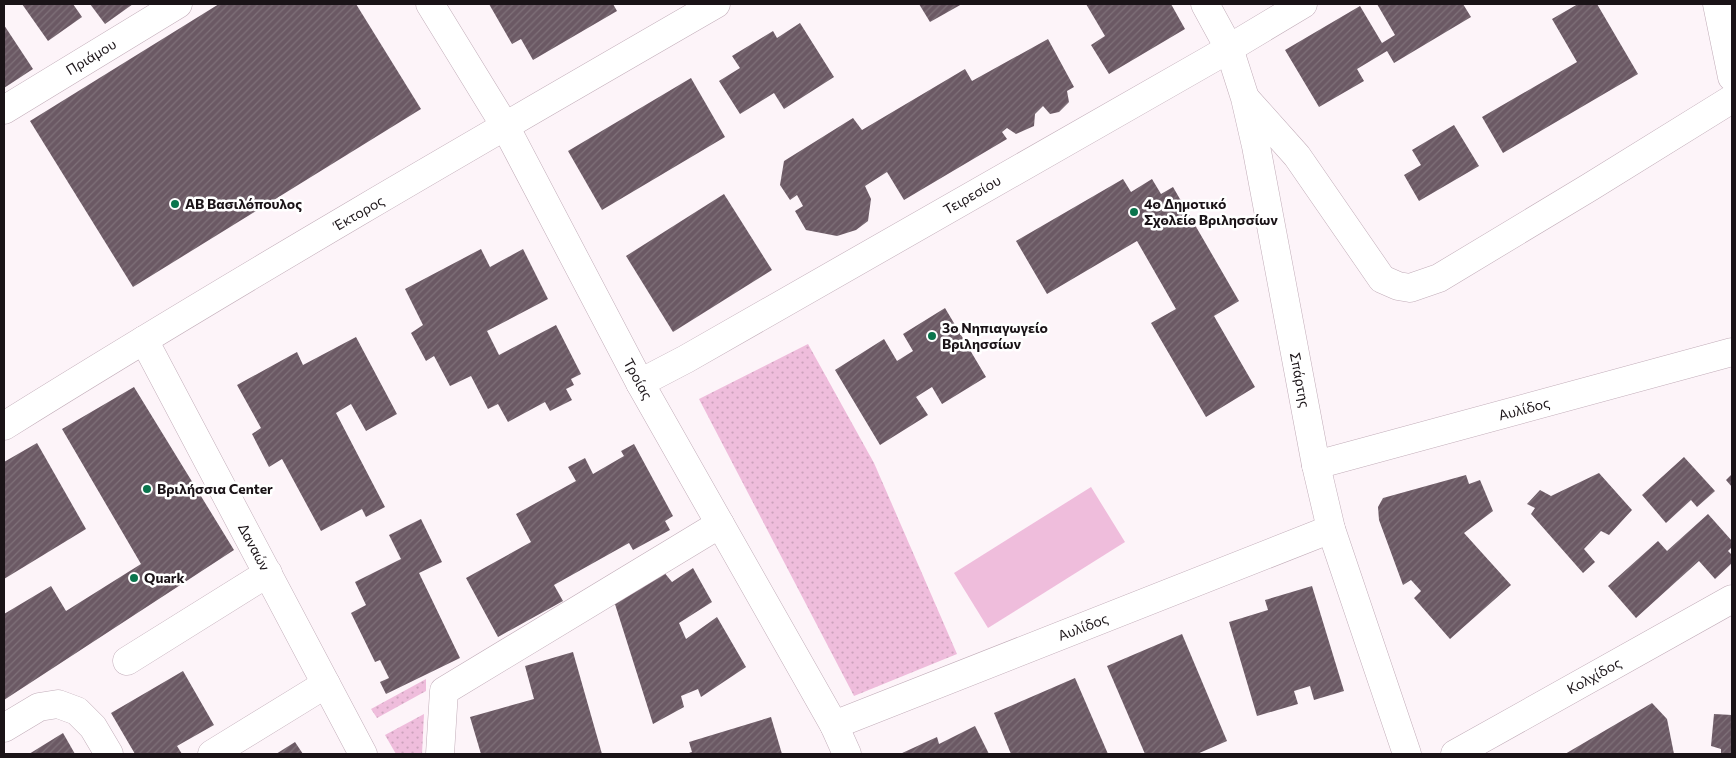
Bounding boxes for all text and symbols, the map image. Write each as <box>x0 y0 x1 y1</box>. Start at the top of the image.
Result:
street label: Πριάμου <box>62 35 119 78</box>
street label: Τειρεσίου <box>940 171 1004 218</box>
street label: Έκτορος <box>329 191 387 235</box>
place label: ΑΒ Βασιλόπουλος <box>185 195 302 212</box>
place label: 4o Δημοτικό Σχολείο Βριλησσίων <box>1144 195 1278 228</box>
marker: ΑΒ Βασιλόπουλος <box>169 198 181 210</box>
marker: 4o Δημοτικό Σχολείο Βριλησσίων <box>1128 206 1140 218</box>
place label: 3ο Νηπιαγωγείο Βριλησσίων <box>942 319 1048 352</box>
marker: 3ο Νηπιαγωγείο Βριλησσίων <box>926 330 938 342</box>
street label: Σπάρτης <box>1287 351 1314 409</box>
street label: Τροίας <box>620 355 657 402</box>
street label: Αυλίδος <box>1496 394 1551 424</box>
place label: Βριλήσσια Center <box>157 480 273 497</box>
marker: Βριλήσσια Center <box>141 483 153 495</box>
street label: Δαναών <box>235 520 274 573</box>
place label: Quark <box>144 569 185 586</box>
marker: Quark <box>128 572 140 584</box>
street label: Αυλίδος <box>1055 609 1110 644</box>
street label: Κολχίδος <box>1564 654 1624 697</box>

